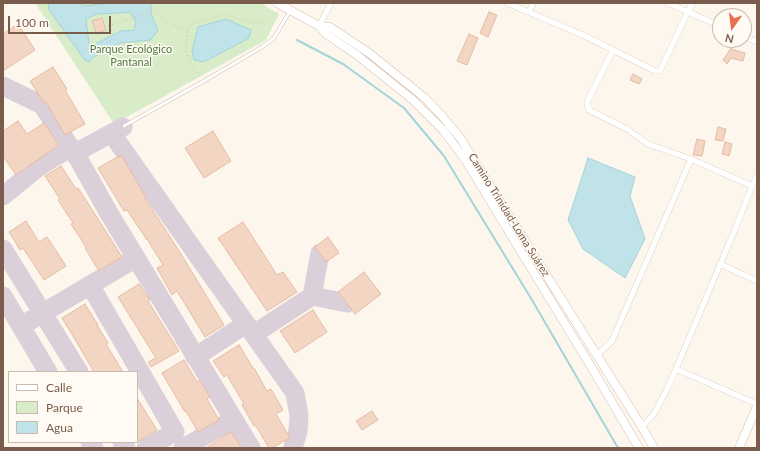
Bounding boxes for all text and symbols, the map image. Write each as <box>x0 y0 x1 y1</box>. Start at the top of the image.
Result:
scale bar <box>10 8 113 34</box>
north arrow <box>712 8 752 48</box>
text: 100 m <box>15 15 49 30</box>
text: N <box>724 32 735 46</box>
park label: Parque Ecológico Pantanal <box>90 42 172 68</box>
street label: Camino Trinidad-Loma Suárez <box>465 151 553 279</box>
legend <box>8 371 138 443</box>
text: Calle <box>46 380 72 395</box>
text: Parque <box>46 400 83 415</box>
text: Agua <box>46 420 73 435</box>

